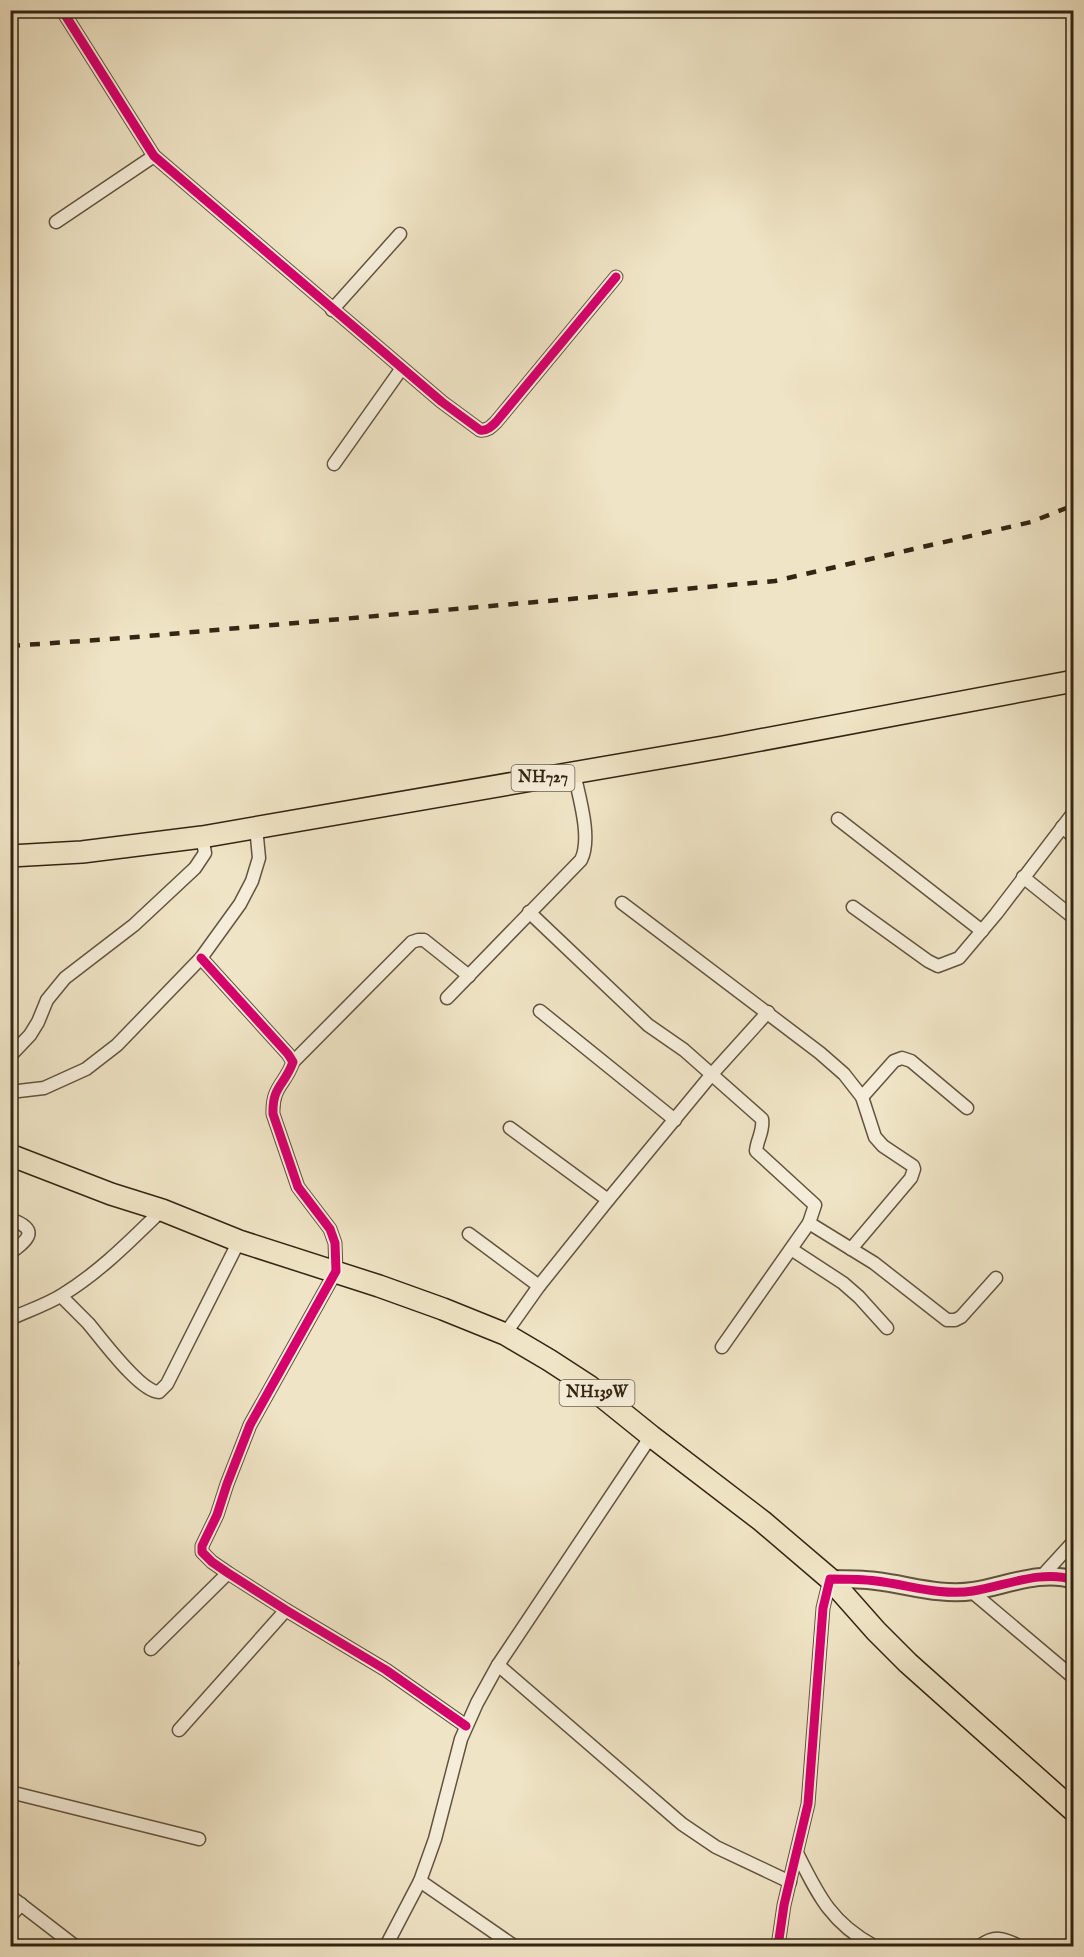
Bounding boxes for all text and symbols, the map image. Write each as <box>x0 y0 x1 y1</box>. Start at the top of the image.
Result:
road number: NH727 <box>512 765 574 791</box>
road number: NH139W <box>560 1380 634 1406</box>

